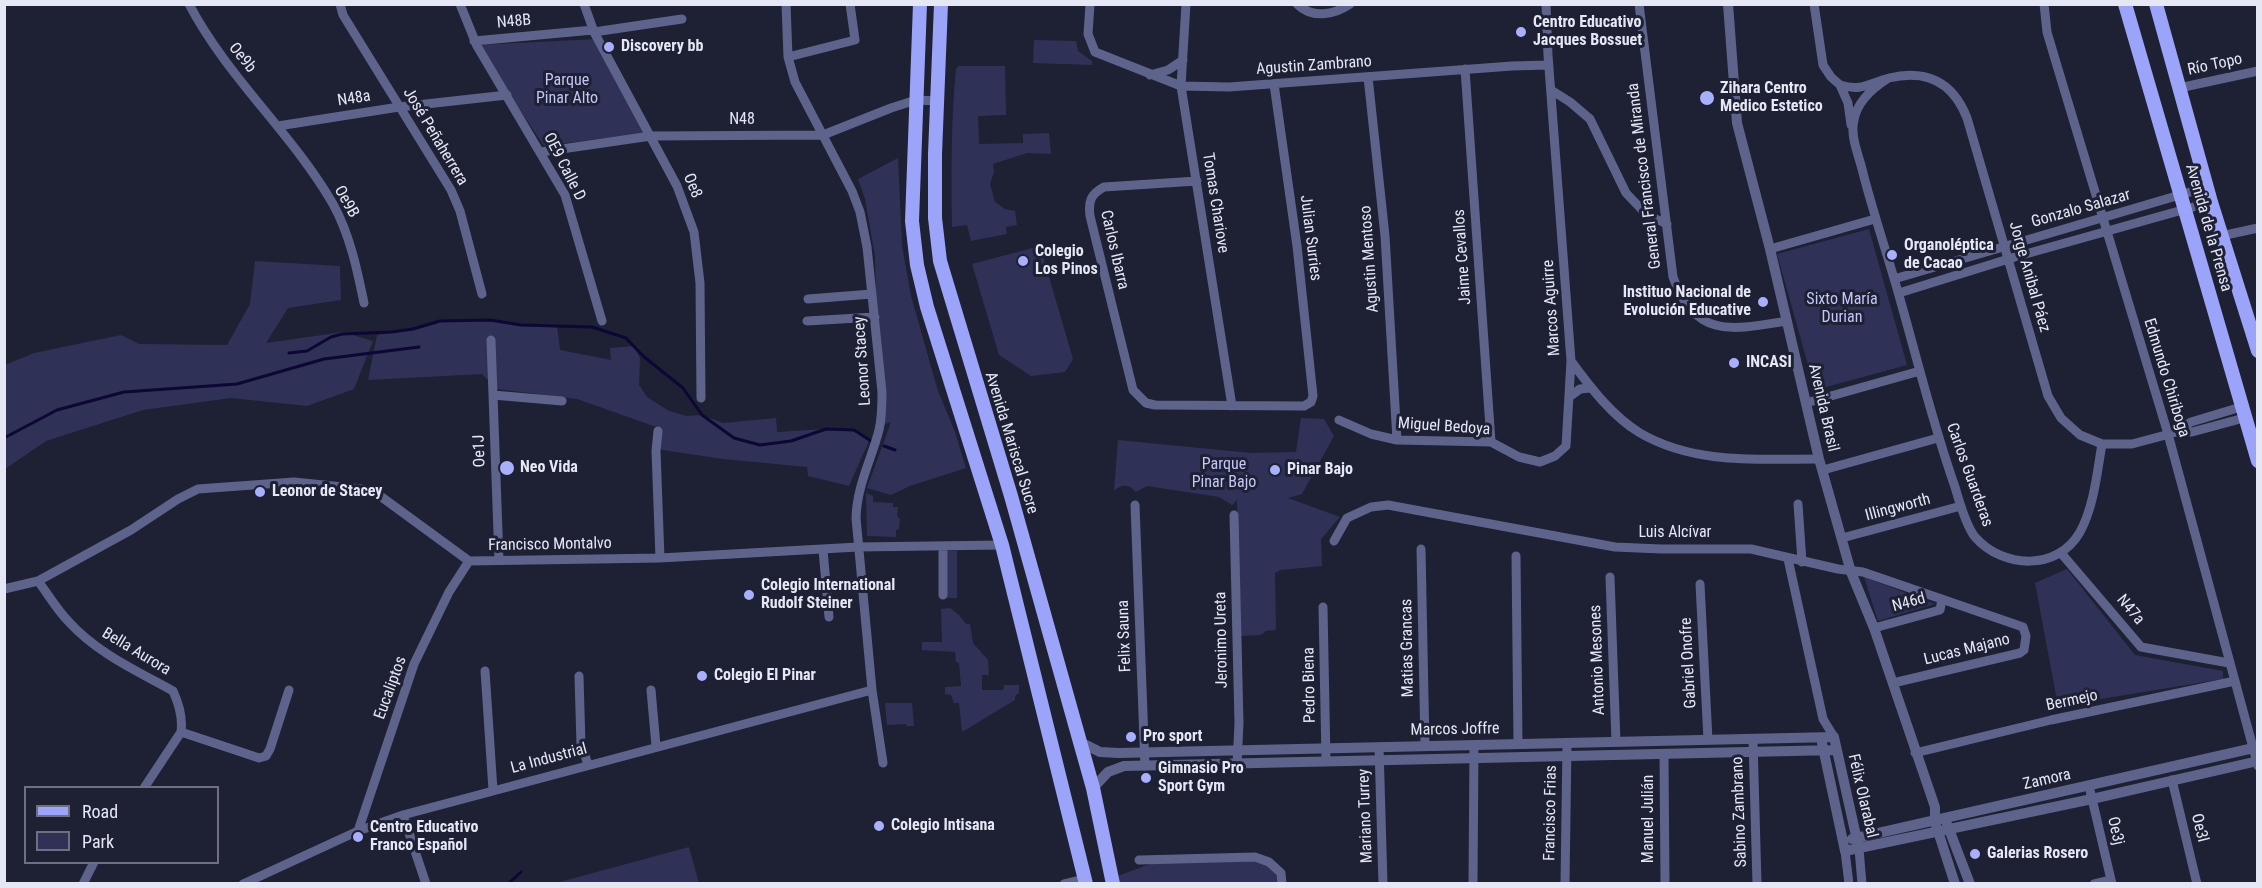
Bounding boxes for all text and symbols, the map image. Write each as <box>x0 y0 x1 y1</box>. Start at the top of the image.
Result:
street label: N48B <box>496 11 532 33</box>
place label: Centro Educativo Jacques Bossuet <box>1533 13 1642 51</box>
marker: Centro Educativo Jacques Bossuet <box>1514 25 1528 39</box>
place label: Discovery bb <box>621 37 703 57</box>
street label: Oe9b <box>224 39 260 77</box>
marker: Discovery bb <box>602 40 616 54</box>
street label: Río Topo <box>2186 50 2244 80</box>
street label: Agustin Zambrano <box>1255 52 1373 80</box>
park label: Parque Pinar Alto <box>536 71 598 109</box>
place label: Zihara Centro Medico Estetico <box>1720 79 1823 117</box>
street label: General Francisco de Miranda <box>1624 82 1666 270</box>
street label: José Peñaherrera <box>398 85 472 189</box>
street label: N48a <box>336 87 372 111</box>
marker: Zihara Centro Medico Estetico <box>1698 89 1716 107</box>
street label: N48 <box>729 110 755 130</box>
street label: OE9 Calle D <box>539 130 589 204</box>
street label: Tomas Chariove <box>1198 151 1232 255</box>
street label: Avenida de la Prensa <box>2181 162 2235 294</box>
street label: Oe8 <box>678 171 706 201</box>
street label: Oe9B <box>329 183 363 221</box>
street label: Gonzalo Salazar <box>2029 186 2133 232</box>
street label: Julian Surries <box>1295 194 1325 282</box>
street label: Agustin Mentoso <box>1357 205 1383 313</box>
street label: Carlos Ibarra <box>1096 208 1132 292</box>
street label: Jaime Cevallos <box>1450 209 1476 305</box>
street label: Jorge Anibal Páez <box>2004 220 2054 334</box>
place label: Organoléptica de Cacao <box>1904 236 1994 274</box>
place label: Colegio Los Pinos <box>1035 242 1098 280</box>
marker: Organoléptica de Cacao <box>1885 248 1899 262</box>
marker: Colegio Los Pinos <box>1016 254 1030 268</box>
street label: Marcos Aguirre <box>1539 259 1565 357</box>
place label: Instituo Nacional de Evolución Educative <box>1623 283 1751 321</box>
park label: Sixto María Durian <box>1806 290 1878 328</box>
marker: Instituo Nacional de Evolución Educative <box>1756 295 1770 309</box>
street label: Leonor Stacey <box>850 316 876 406</box>
street label: Edmundo Chiriboga <box>2139 316 2193 440</box>
place label: INCASI <box>1746 353 1792 373</box>
marker: INCASI <box>1727 356 1741 370</box>
street label: Avenida Brasil <box>1804 362 1842 454</box>
street label: Avenida Mariscal Sucre <box>980 370 1042 516</box>
street label: Miguel Bedoya <box>1397 414 1491 440</box>
street label: Carlos Guarderas <box>1941 421 1997 529</box>
street label: Oe1J <box>470 434 490 468</box>
park label: Parque Pinar Bajo <box>1192 455 1256 493</box>
place label: Neo Vida <box>520 458 578 478</box>
marker: Neo Vida <box>498 459 516 477</box>
place label: Pinar Bajo <box>1287 460 1353 480</box>
marker: Pinar Bajo <box>1268 463 1282 477</box>
place label: Leonor de Stacey <box>272 482 382 502</box>
marker: Leonor de Stacey <box>253 485 267 499</box>
street label: Illingworth <box>1863 490 1933 526</box>
street label: Luis Alcívar <box>1639 523 1711 543</box>
street label: Francisco Montalvo <box>488 534 612 556</box>
place label: Colegio International Rudolf Steiner <box>761 576 895 614</box>
marker: Colegio International Rudolf Steiner <box>742 588 756 602</box>
street label: N46d <box>1890 589 1928 617</box>
street label: Jeronimo Ureta <box>1212 591 1232 689</box>
street label: N47a <box>2112 591 2148 629</box>
street label: Matias Grancas <box>1398 599 1418 697</box>
street label: Felix Sauna <box>1114 600 1136 672</box>
street label: Antonio Mesones <box>1586 605 1610 715</box>
street label: Gabriel Onofre <box>1677 617 1701 709</box>
street label: Bella Aurora <box>98 624 174 680</box>
street label: Lucas Majano <box>1922 630 2012 670</box>
street label: Pedro Biena <box>1300 647 1320 723</box>
street label: Eucaliptos <box>371 654 411 722</box>
place label: Colegio El Pinar <box>714 666 816 686</box>
marker: Colegio El Pinar <box>695 669 709 683</box>
street label: Bermejo <box>2044 686 2100 716</box>
street label: Marcos Joffre <box>1410 720 1500 740</box>
place label: Pro sport <box>1143 727 1203 747</box>
marker: Pro sport <box>1124 730 1138 744</box>
street label: La Industrial <box>509 740 589 778</box>
street label: Félix Olarabal <box>1843 752 1881 840</box>
street label: Sabino Zambrano <box>1728 756 1752 868</box>
place label: Gimnasio Pro Sport Gym <box>1158 759 1244 797</box>
street label: Francisco Frias <box>1541 765 1561 861</box>
street label: Zamora <box>2021 765 2073 795</box>
street label: Mariano Turrey <box>1355 768 1377 864</box>
marker: Gimnasio Pro Sport Gym <box>1139 771 1153 785</box>
street label: Manuel Julián <box>1639 775 1659 863</box>
legend <box>24 786 219 864</box>
text: Road <box>82 801 118 822</box>
street label: Oe3l <box>2186 812 2212 844</box>
street label: Oe3j <box>2102 815 2128 847</box>
place label: Colegio Intisana <box>891 816 995 836</box>
place label: Centro Educativo Franco Español <box>370 818 479 856</box>
marker: Colegio Intisana <box>872 819 886 833</box>
marker: Centro Educativo Franco Español <box>351 830 365 844</box>
text: Park <box>82 831 114 852</box>
place label: Galerias Rosero <box>1987 844 2088 864</box>
marker: Galerias Rosero <box>1968 847 1982 861</box>

